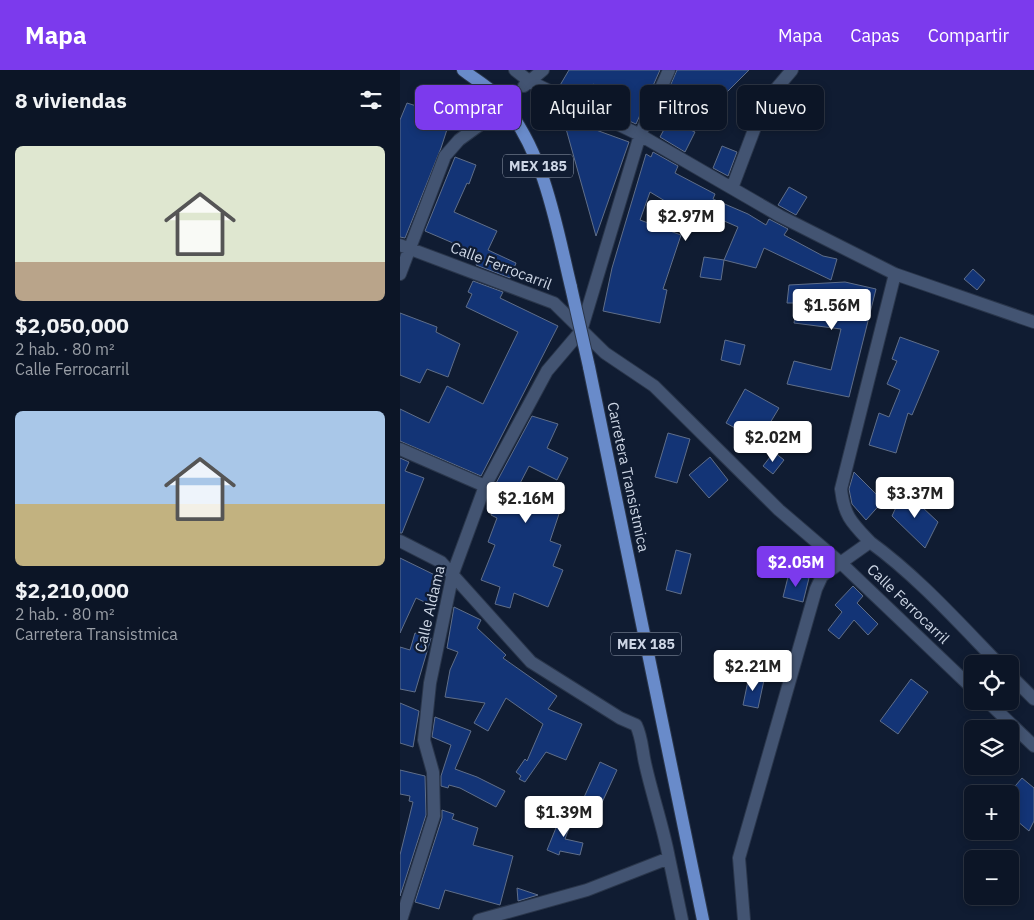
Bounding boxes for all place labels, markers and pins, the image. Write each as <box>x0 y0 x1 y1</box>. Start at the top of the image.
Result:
pin: $2.97M <box>645 200 727 242</box>
pin: $1.56M <box>791 288 873 331</box>
pin: $2.02M <box>732 420 814 463</box>
pin: $3.37M <box>874 476 956 519</box>
pin: $2.16M <box>485 482 567 524</box>
pin: $2.05M <box>755 546 837 588</box>
pin: $2.21M <box>712 650 794 692</box>
pin: $1.39M <box>523 796 605 838</box>

